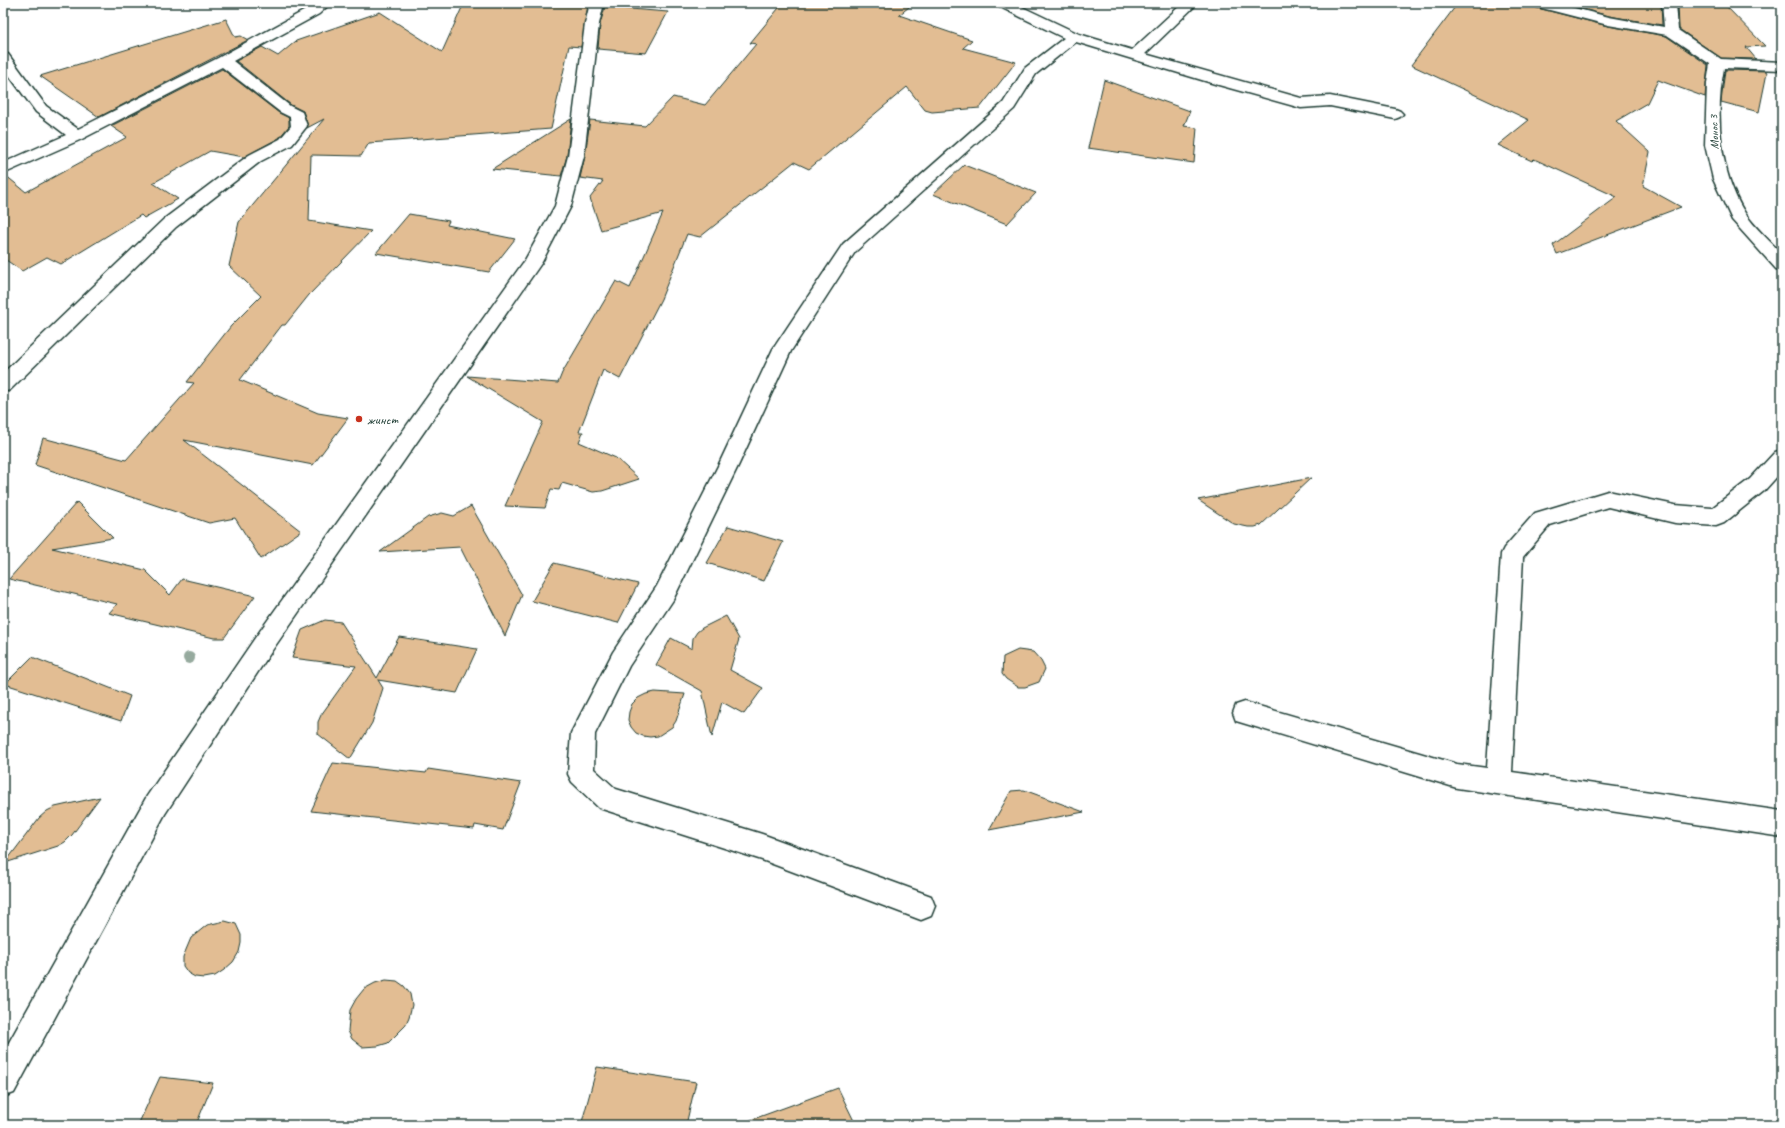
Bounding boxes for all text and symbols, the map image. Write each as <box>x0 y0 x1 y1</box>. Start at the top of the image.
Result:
street label: Монос 3 <box>1705 113 1723 150</box>
place label: жинст <box>367 411 399 428</box>
marker: жинст <box>354 414 364 424</box>

